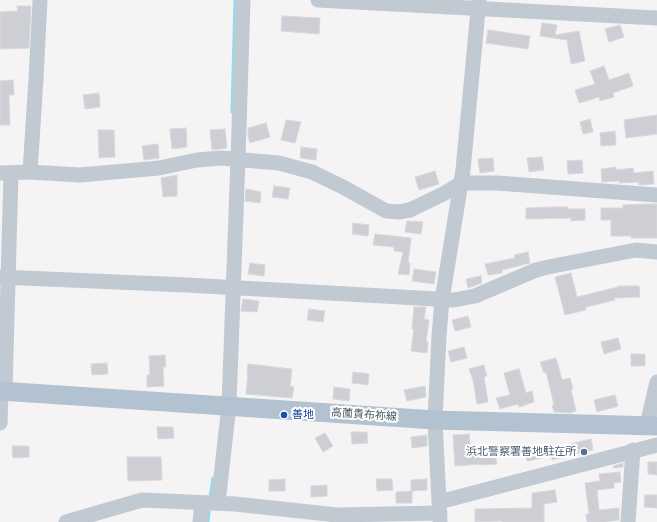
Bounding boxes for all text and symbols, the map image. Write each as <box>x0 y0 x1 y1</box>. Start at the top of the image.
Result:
street label: 高薗貴布祢線 <box>331 406 397 424</box>
place label: 善地 <box>292 408 314 422</box>
marker: 善地 <box>279 410 289 420</box>
place label: 浜北警察署善地駐在所 <box>466 445 576 459</box>
marker: 浜北警察署善地駐在所 <box>579 447 589 457</box>

